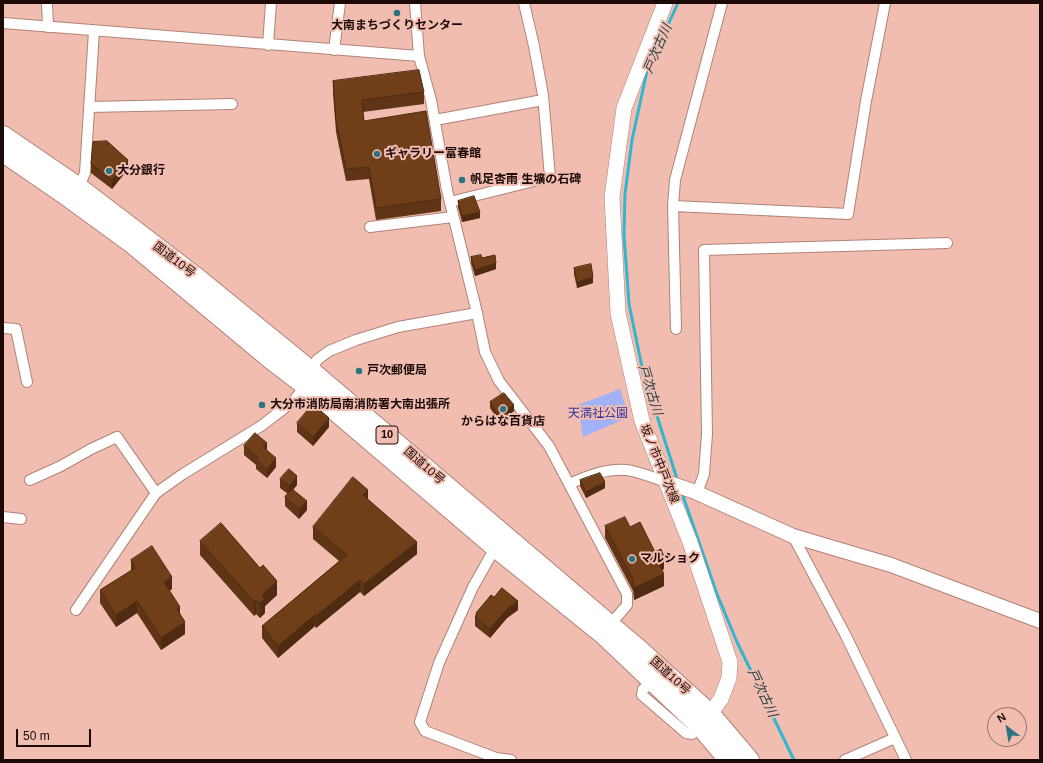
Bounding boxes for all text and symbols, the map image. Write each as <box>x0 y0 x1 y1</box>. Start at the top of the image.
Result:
marker: 大南まちづくりセンター <box>392 8 402 18</box>
place label: 大南まちづくりセンター <box>331 19 463 33</box>
water label: 戸次古川 <box>641 22 675 76</box>
place label: ギャラリー富春館 <box>385 147 481 161</box>
marker: ギャラリー富春館 <box>372 149 382 159</box>
place label: 大分銀行 <box>117 164 165 178</box>
marker: 大分銀行 <box>104 166 114 176</box>
place label: 帆足杏雨 生壙の石碑 <box>470 173 581 187</box>
marker: 帆足杏雨 生壙の石碑 <box>457 175 467 185</box>
street label: 国道10号 <box>150 239 198 281</box>
water label: 戸次古川 <box>635 363 665 417</box>
place label: 戸次郵便局 <box>367 364 427 378</box>
marker: 戸次郵便局 <box>354 366 364 376</box>
place label: 大分市消防局南消防署大南出張所 <box>270 398 450 412</box>
marker: 大分市消防局南消防署大南出張所 <box>257 400 267 410</box>
marker: からはな百貨店 <box>498 404 508 414</box>
park label: 天満社公園 <box>568 407 628 421</box>
place label: からはな百貨店 <box>461 415 545 429</box>
street label: 坂ノ市中戸次線 <box>637 422 681 506</box>
road number: 10 <box>376 426 398 444</box>
street label: 国道10号 <box>401 444 447 488</box>
place label: マルショク <box>640 552 700 566</box>
marker: マルショク <box>627 554 637 564</box>
street label: 国道10号 <box>647 654 693 698</box>
water label: 戸次古川 <box>744 666 780 720</box>
north arrow <box>987 707 1027 747</box>
text: N <box>995 710 1008 725</box>
scale bar <box>18 721 93 747</box>
text: 50 m <box>23 729 50 743</box>

